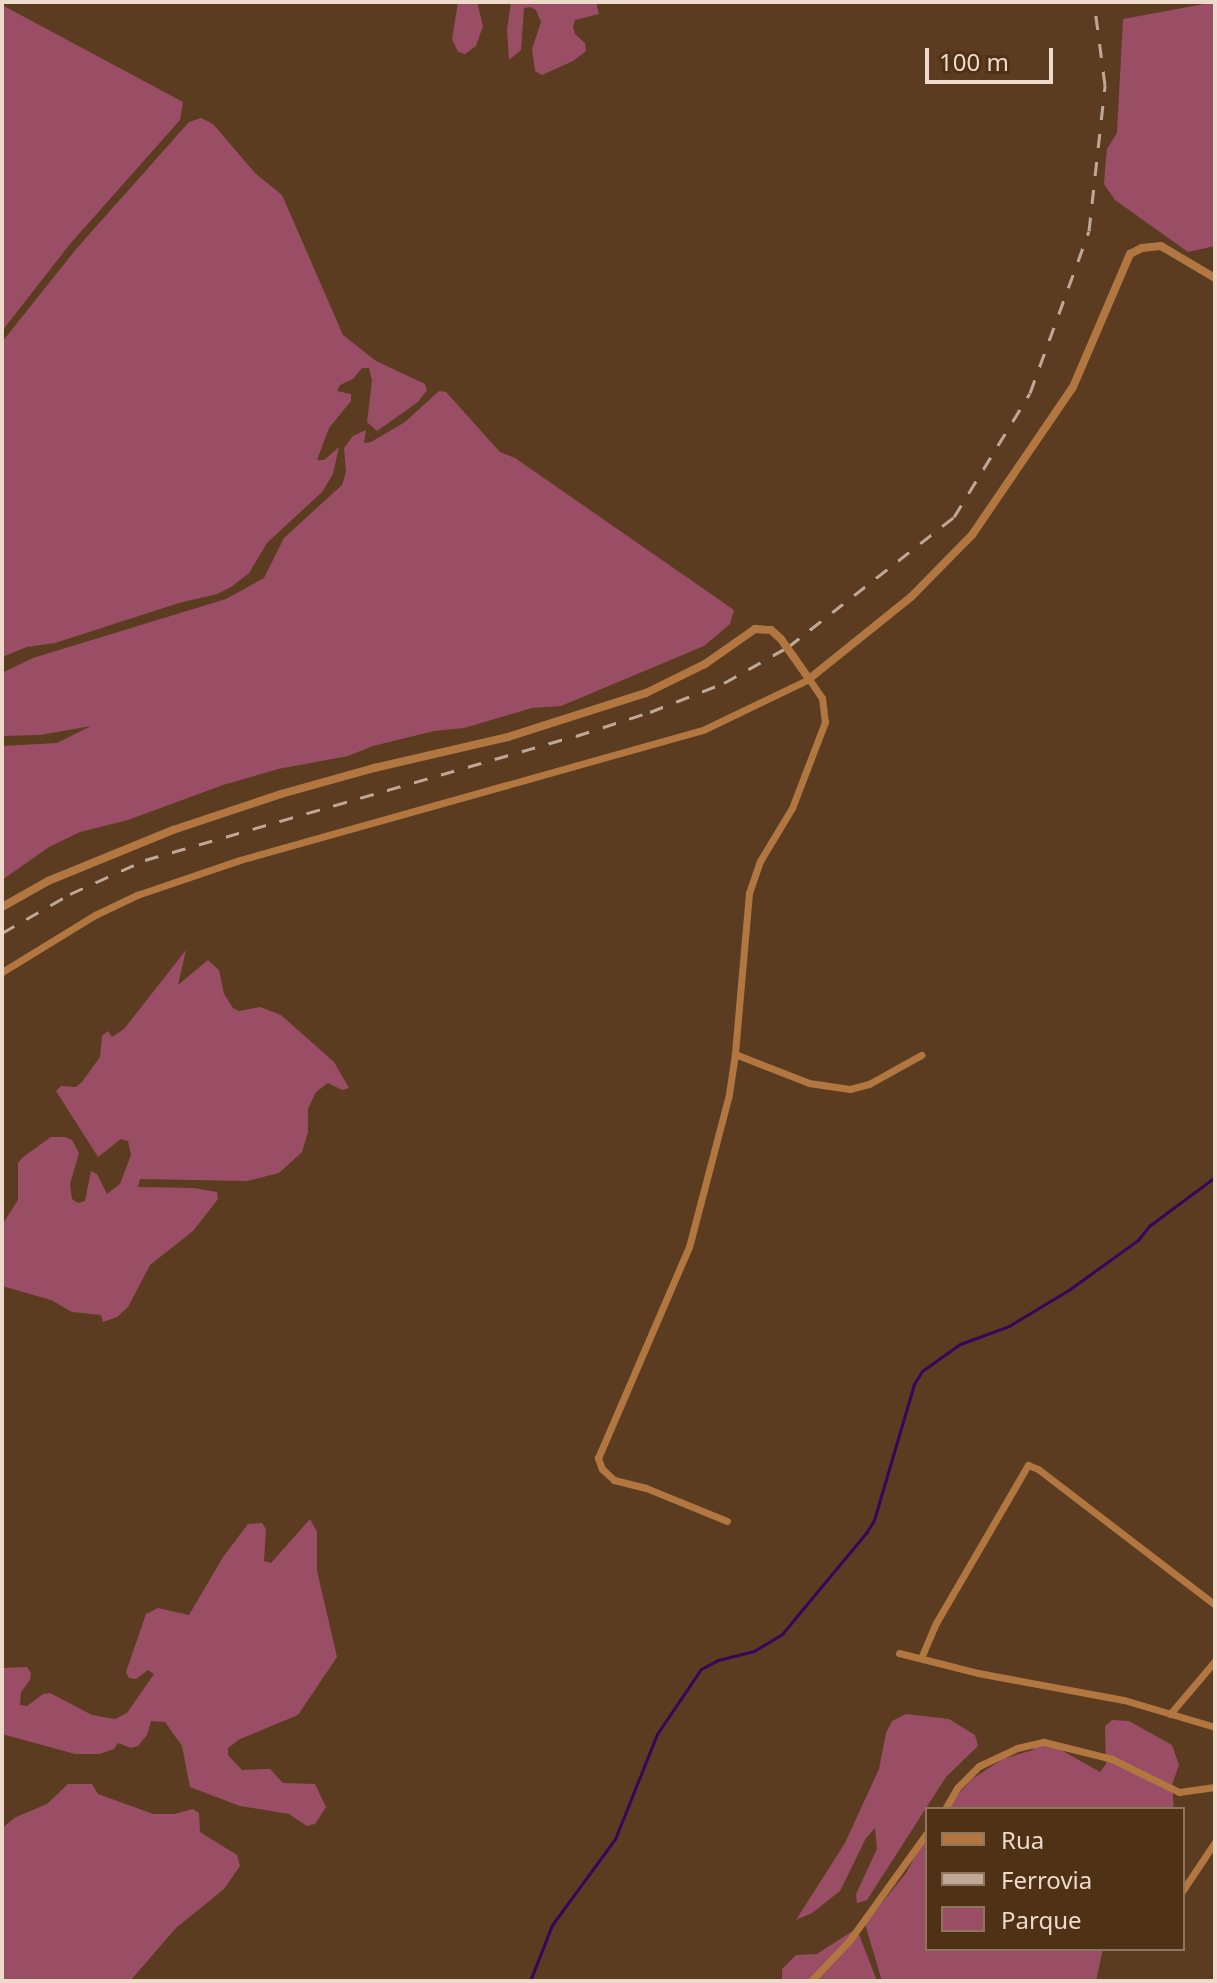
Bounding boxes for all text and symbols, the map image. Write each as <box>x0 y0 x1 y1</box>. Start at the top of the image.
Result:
scale bar <box>929 32 1057 82</box>
text: 100 m <box>939 45 1009 78</box>
legend <box>925 1807 1185 1951</box>
text: Rua <box>1001 1823 1044 1856</box>
text: Ferrovia <box>1001 1863 1092 1896</box>
text: Parque <box>1001 1903 1082 1936</box>

